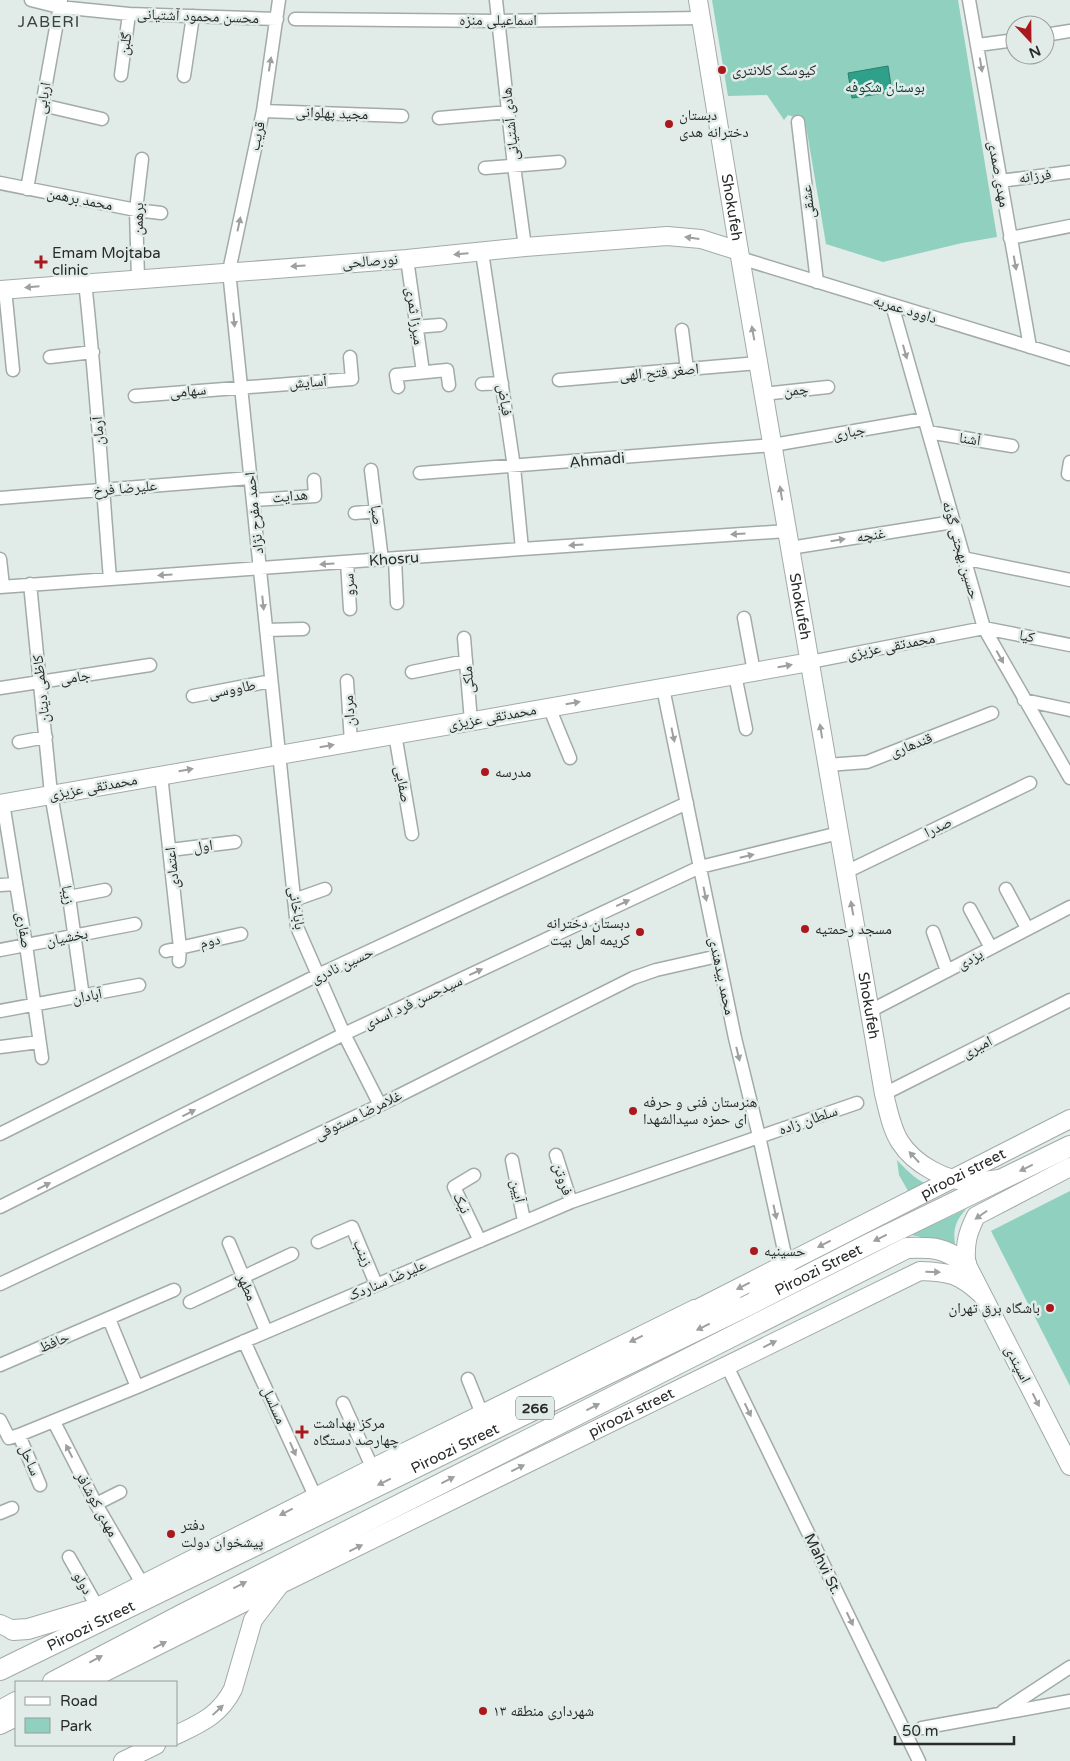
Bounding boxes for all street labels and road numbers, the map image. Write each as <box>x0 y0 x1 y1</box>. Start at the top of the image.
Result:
street label: محسن محمود آشتیانی <box>137 5 259 28</box>
street label: اسماعیلی منزه <box>459 11 537 30</box>
street label: گلبن <box>114 31 137 57</box>
street label: اربابی <box>31 81 56 115</box>
street label: هادی آشتیانی <box>497 87 524 161</box>
street label: مجید پهلوانی <box>295 103 369 124</box>
street label: قریب <box>245 120 269 152</box>
street label: مهدی صمدی <box>983 139 1014 209</box>
street label: فرزانه <box>1018 165 1052 187</box>
street label: Shokufeh <box>718 172 746 242</box>
street label: محمد برهمن <box>45 184 115 215</box>
street label: عشقی <box>797 184 820 220</box>
street label: برهمن <box>129 202 148 236</box>
street label: نورصالحی <box>341 250 399 273</box>
street label: میرزا ثمری <box>401 286 428 346</box>
street label: داوود عمریه <box>871 291 939 327</box>
street label: اصغر فتح الهی <box>618 360 700 385</box>
street label: آسایش <box>289 372 329 393</box>
street label: سهامی <box>169 380 207 403</box>
street label: چمن <box>783 380 810 401</box>
street label: فیاض <box>493 383 516 417</box>
street label: آرمان <box>88 415 109 446</box>
street label: جباری <box>831 420 867 445</box>
street label: آشنا <box>958 428 983 450</box>
street label: Ahmadi <box>569 449 625 471</box>
street label: احمد مفرح نژاد <box>241 471 268 555</box>
street label: علیرضا فرخ <box>92 476 158 501</box>
street label: هدایت <box>271 485 309 507</box>
street label: حسین بهجتی گونه <box>937 499 984 602</box>
street label: صبا <box>367 504 387 526</box>
street label: غنچه <box>855 524 887 546</box>
street label: Khosru <box>368 548 420 570</box>
street label: Shokufeh <box>786 572 815 641</box>
street label: سرو <box>339 573 359 597</box>
street label: کیا <box>1018 626 1036 646</box>
street label: محمدتقی عزیزی <box>845 629 937 664</box>
street label: کاظمی دینان <box>28 654 55 724</box>
street label: ملکی <box>458 665 479 695</box>
street label: جامی <box>59 666 92 689</box>
street label: طاووسی <box>207 676 258 703</box>
street label: مردان <box>339 694 360 727</box>
street label: محمدتقی عزیزی <box>446 700 538 735</box>
street label: قندهاری <box>887 729 935 762</box>
street label: صفایی <box>390 764 415 804</box>
street label: محمدتقی عزیزی <box>47 770 139 805</box>
street label: صدرا <box>921 813 955 841</box>
street label: اول <box>192 836 214 857</box>
street label: اعتمادی <box>161 846 184 890</box>
street label: زیبا <box>58 884 78 906</box>
street label: باباخانی <box>284 885 309 931</box>
street label: صفاری <box>11 911 36 950</box>
street label: بخشیان <box>45 924 90 951</box>
street label: دوم <box>198 930 222 953</box>
street label: محمد بیدهندی <box>704 935 739 1017</box>
street label: حسین نادری <box>308 943 377 988</box>
street label: یزدی <box>954 945 987 974</box>
street label: سیدحسن فرد اسدی <box>361 971 466 1034</box>
street label: Shokufeh <box>854 971 883 1040</box>
street label: آبادان <box>71 984 105 1009</box>
street label: امیری <box>959 1032 995 1063</box>
street label: غلامرضا مستوفی <box>311 1086 405 1145</box>
street label: سلطان زاده <box>776 1101 840 1139</box>
street label: piroozi street <box>917 1144 1009 1203</box>
street label: فروتن <box>548 1160 577 1198</box>
street label: آیین <box>506 1178 529 1205</box>
street label: نیک <box>449 1190 475 1216</box>
street label: زینب <box>349 1237 377 1269</box>
street label: Piroozi Street <box>772 1240 865 1299</box>
street label: علیرضا سناردک <box>345 1255 429 1305</box>
street label: مطهر <box>233 1270 261 1304</box>
street label: حافظ <box>36 1327 72 1356</box>
street label: اسپندی <box>1000 1342 1035 1386</box>
street label: مسلسل <box>257 1383 290 1427</box>
street label: piroozi street <box>585 1384 677 1441</box>
road number: 266 <box>516 1396 554 1420</box>
street label: Piroozi Street <box>408 1419 502 1477</box>
street label: ساحل <box>15 1442 45 1479</box>
street label: مهدی کوشافر <box>70 1467 122 1541</box>
street label: Mahvi St. <box>800 1530 846 1598</box>
street label: دولو <box>69 1568 97 1598</box>
street label: Piroozi Street <box>44 1597 138 1655</box>

